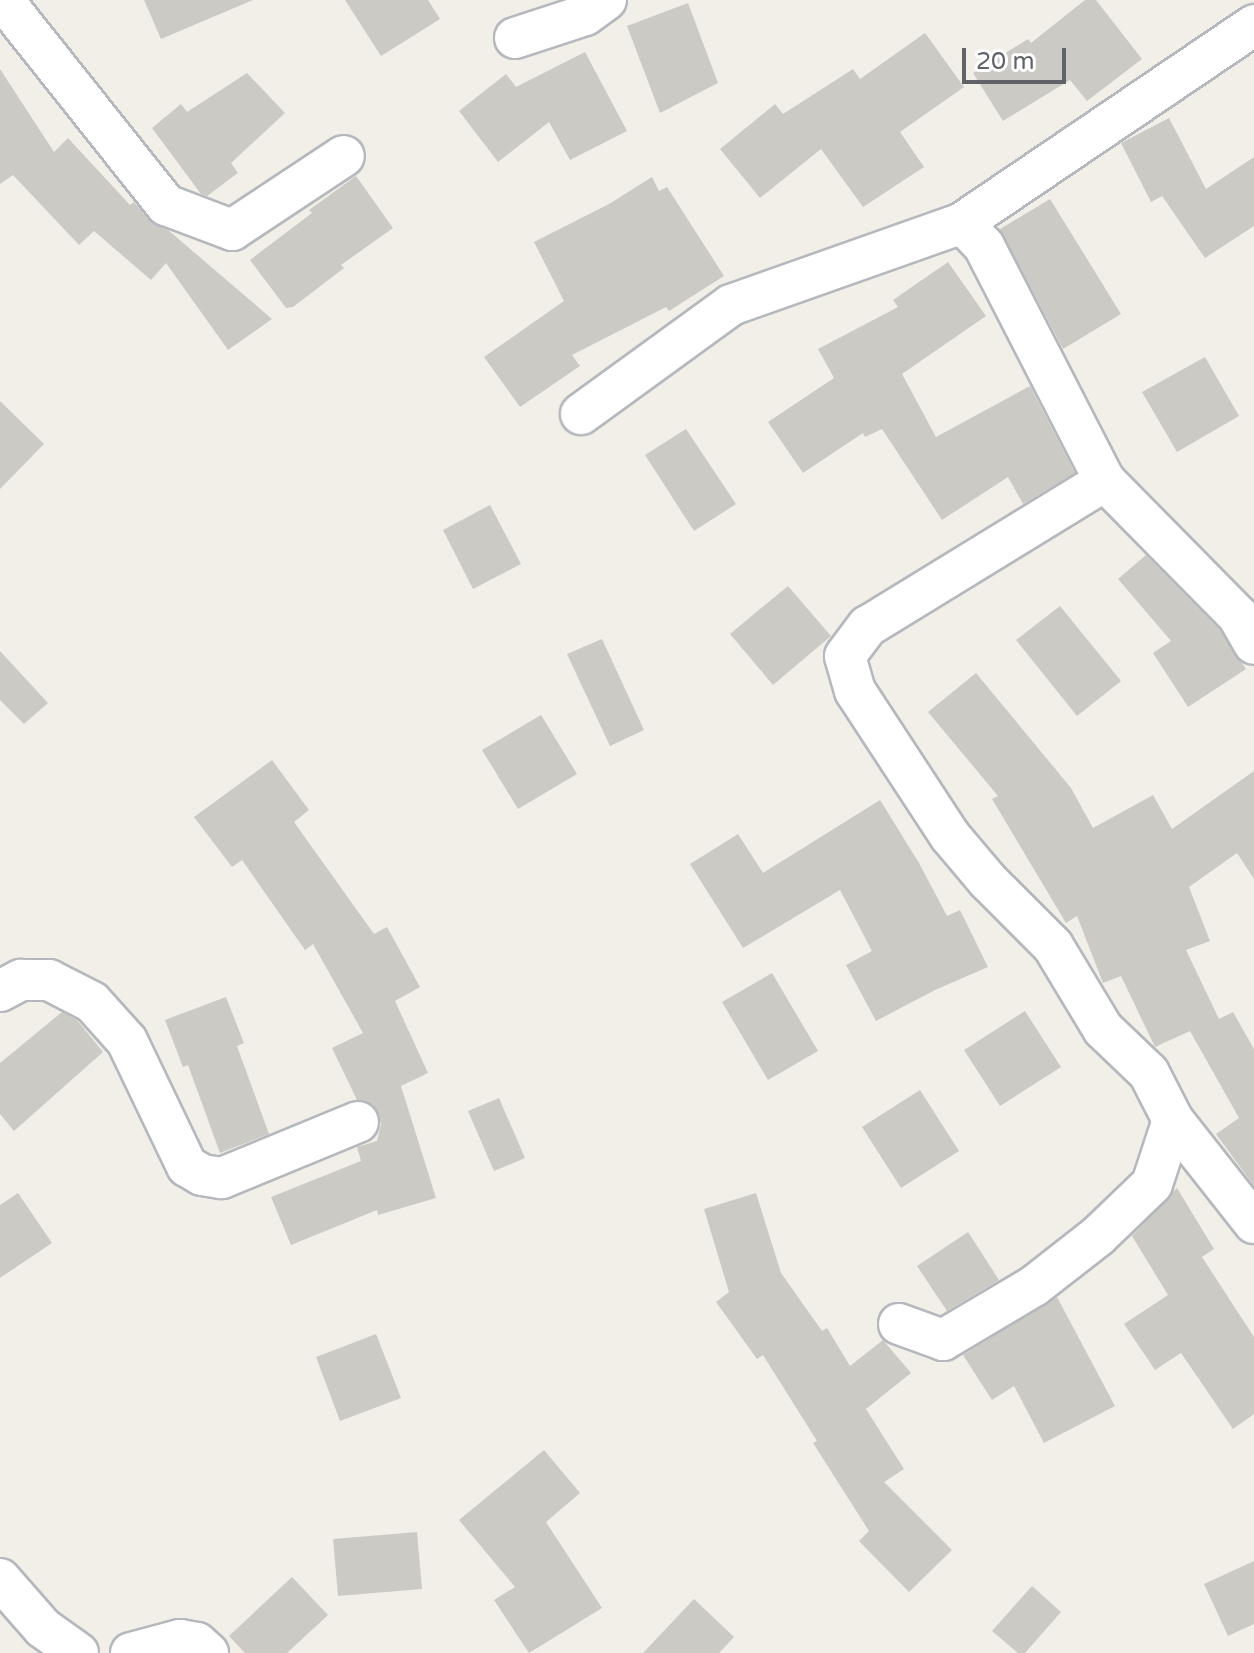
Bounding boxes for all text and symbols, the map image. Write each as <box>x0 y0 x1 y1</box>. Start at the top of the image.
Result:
scale bar <box>966 32 1070 82</box>
text: 20 m <box>976 47 1034 76</box>

